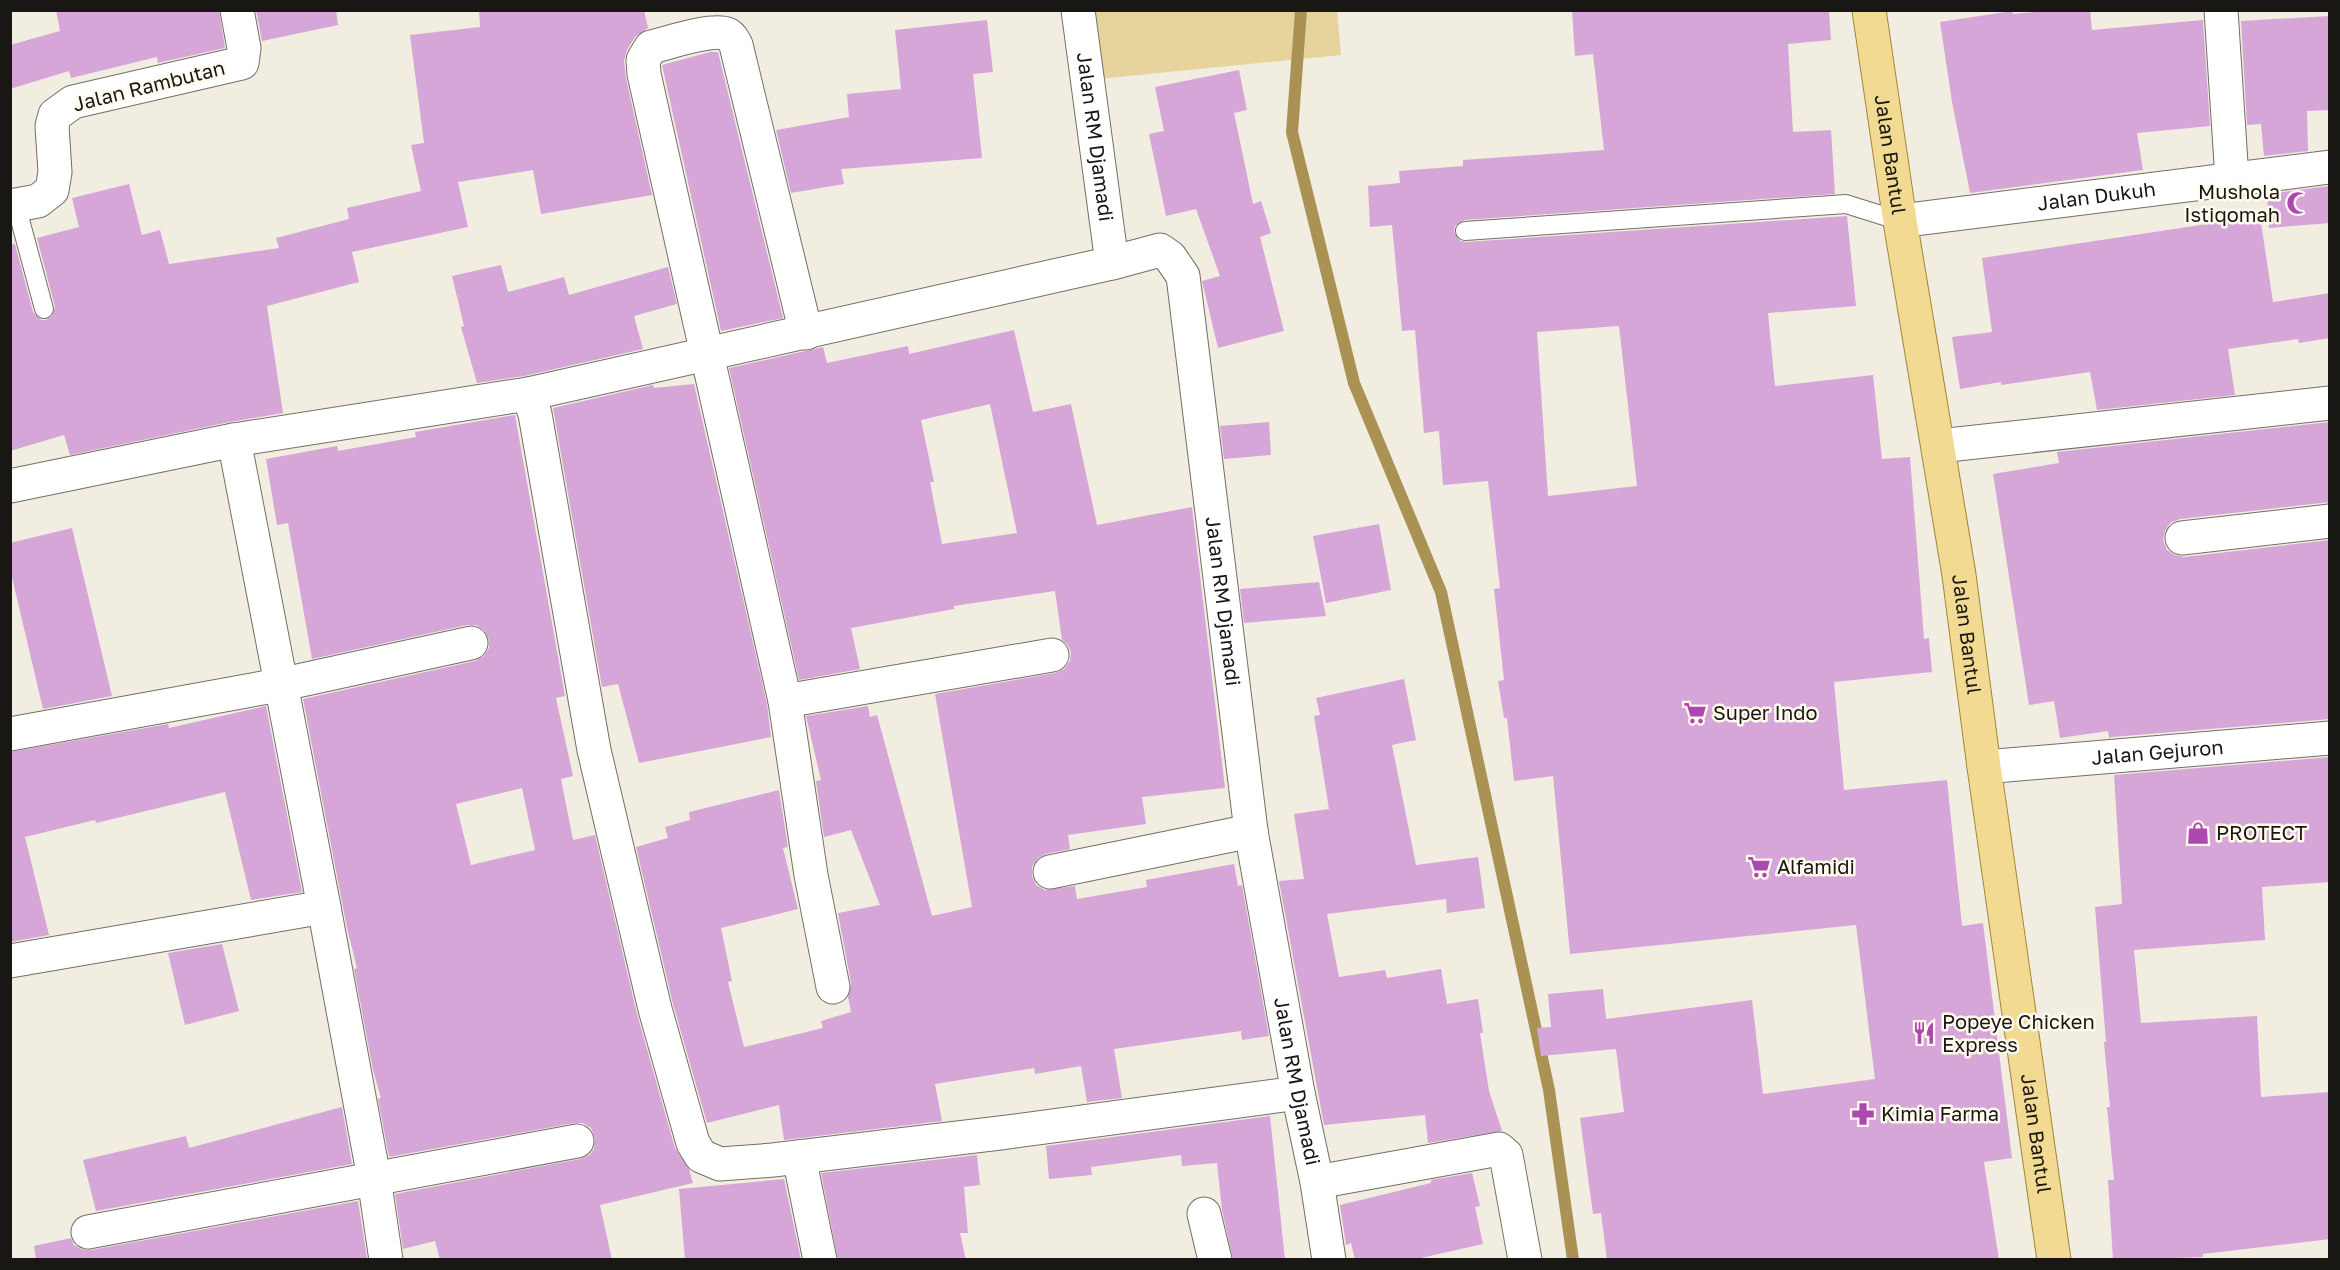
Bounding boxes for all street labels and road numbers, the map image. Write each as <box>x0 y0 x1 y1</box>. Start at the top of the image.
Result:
street label: Jalan RM Djamadi <box>1073 51 1119 223</box>
street label: Jalan Rambutan <box>70 55 227 116</box>
street label: Jalan Bantul <box>1871 93 1912 216</box>
street label: Jalan Dukuh <box>2036 176 2157 215</box>
street label: Jalan RM Djamadi <box>1202 515 1246 687</box>
street label: Jalan Bantul <box>1948 573 1987 696</box>
street label: Jalan Gejuron <box>2090 734 2224 769</box>
street label: Jalan RM Djamadi <box>1270 995 1326 1167</box>
street label: Jalan Bantul <box>2017 1072 2057 1195</box>

